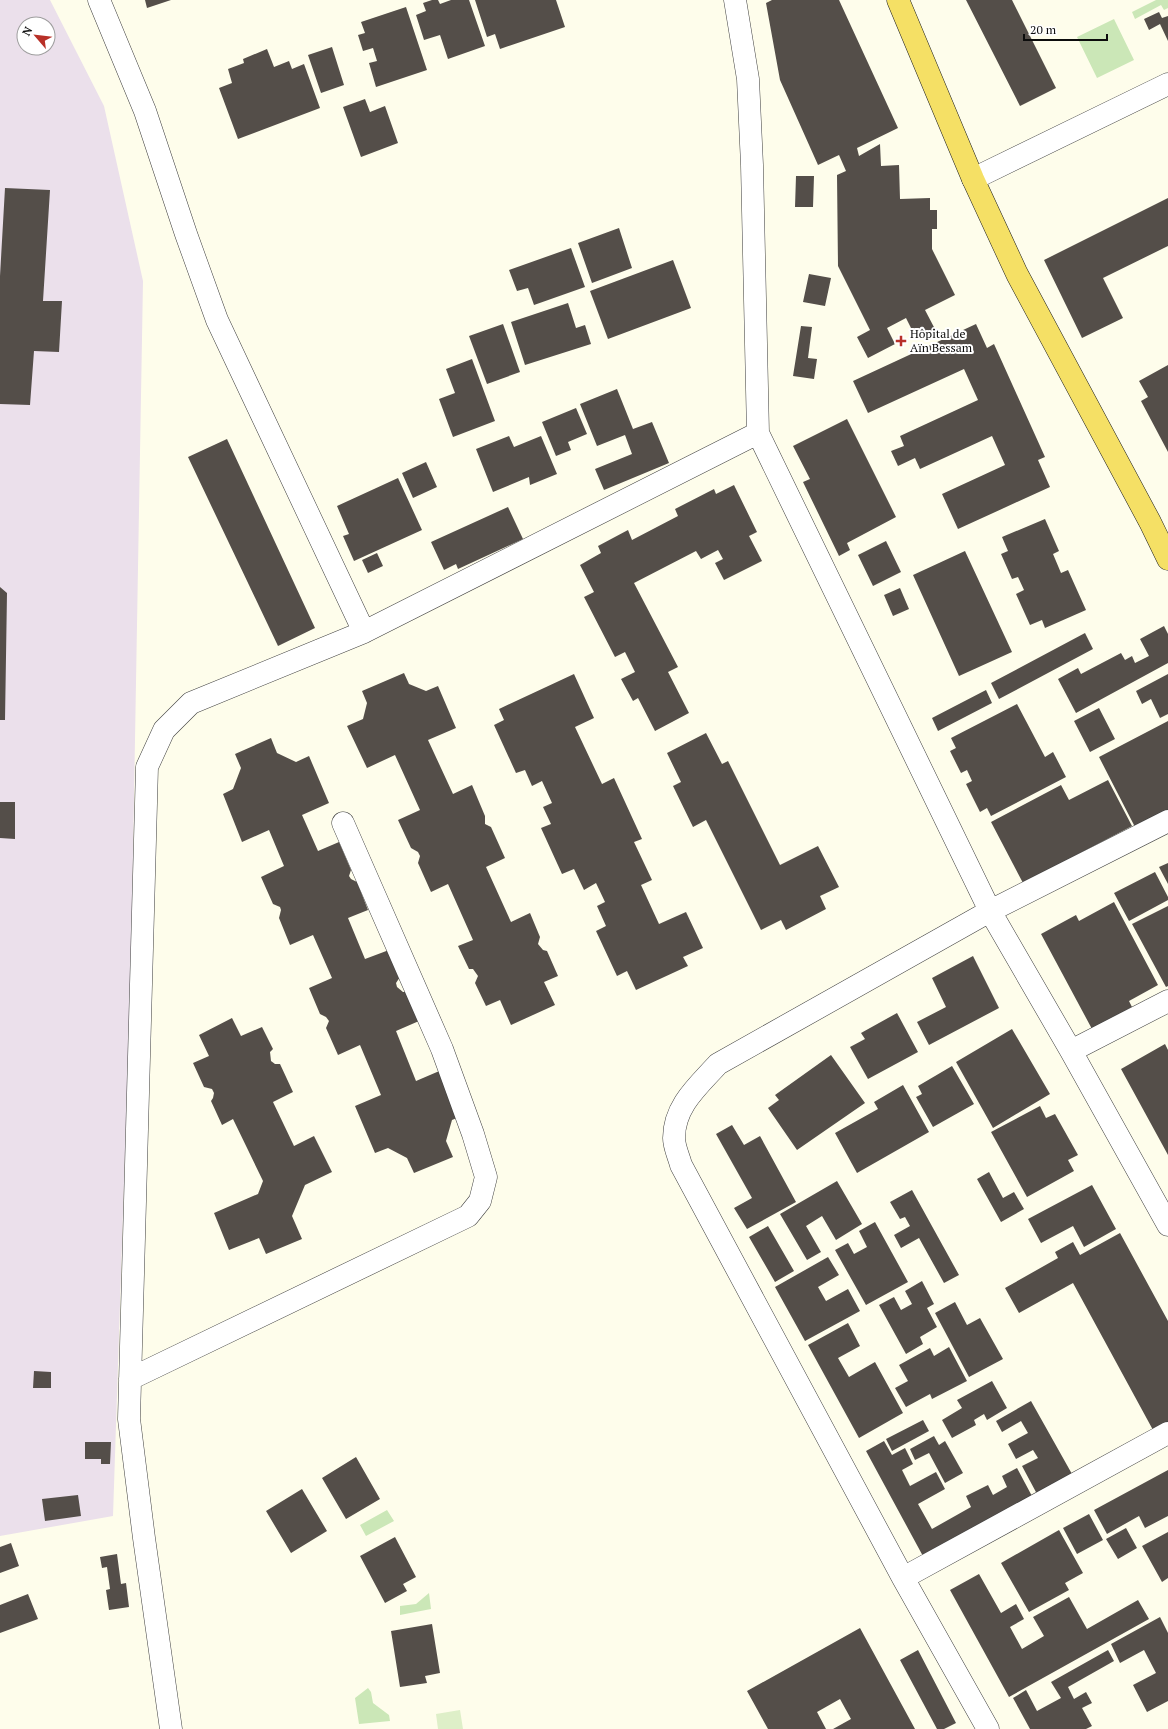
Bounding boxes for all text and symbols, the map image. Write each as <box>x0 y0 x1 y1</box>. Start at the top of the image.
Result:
north arrow <box>16 16 56 56</box>
scale bar <box>1024 16 1107 42</box>
text: 20 m <box>1030 22 1057 37</box>
text: N <box>19 24 36 38</box>
place label: Hôpital de Aïn Bessam <box>910 326 973 355</box>
marker: Hôpital de Aïn Bessam <box>895 335 907 347</box>

